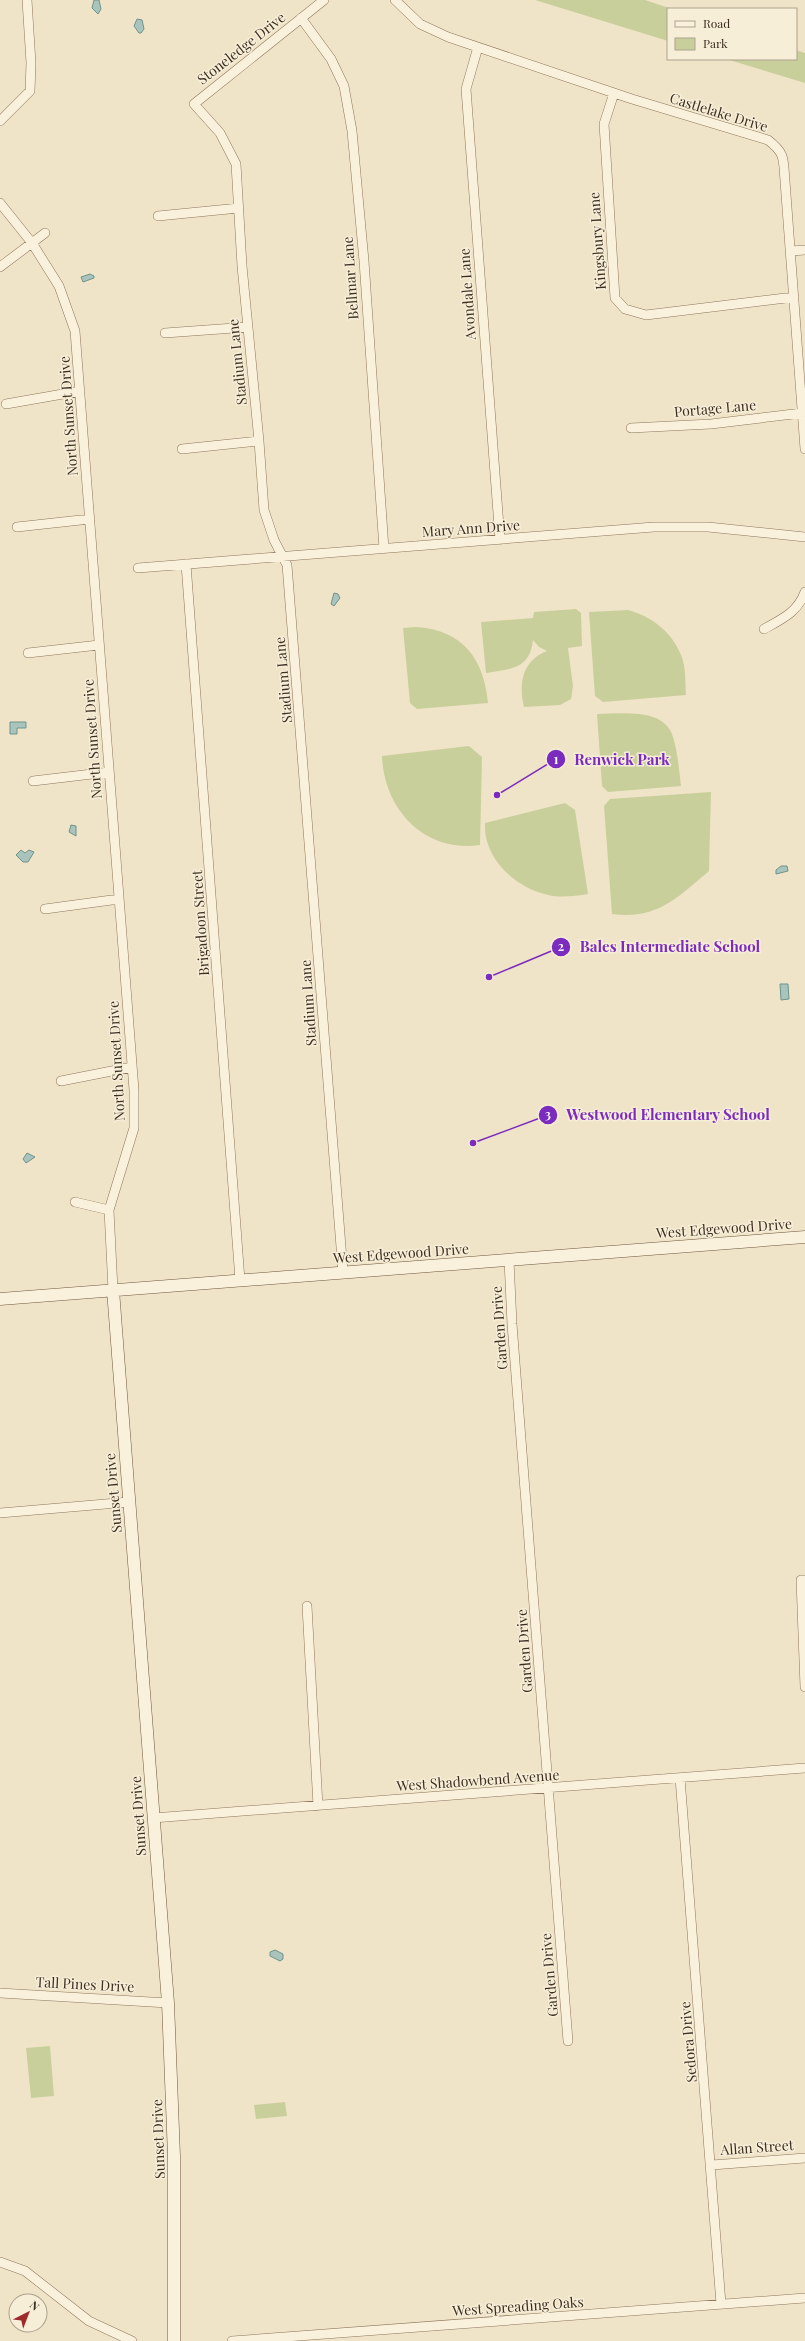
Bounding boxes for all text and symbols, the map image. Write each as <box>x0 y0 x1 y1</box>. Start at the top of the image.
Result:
street label: Stoneledge Drive <box>193 8 289 88</box>
legend <box>667 8 797 60</box>
text: Road <box>703 15 730 31</box>
text: Park <box>703 35 728 51</box>
street label: Castlelake Drive <box>668 88 770 136</box>
street label: Kingsbury Lane <box>584 191 610 291</box>
street label: Bellmar Lane <box>338 236 362 320</box>
street label: Avondale Lane <box>454 248 480 341</box>
street label: Stadium Lane <box>223 318 251 406</box>
street label: North Sunset Drive <box>54 355 82 477</box>
street label: Portage Lane <box>673 395 757 421</box>
street label: Mary Ann Drive <box>421 515 521 541</box>
street label: Stadium Lane <box>270 636 296 724</box>
street label: North Sunset Drive <box>78 678 106 800</box>
callout: Renwick Park <box>546 746 678 773</box>
text: Renwick Park <box>574 749 670 769</box>
text: 1 <box>554 751 559 767</box>
street label: Brigadoon Street <box>187 868 213 977</box>
callout: Bales Intermediate School <box>551 933 768 960</box>
text: Bales Intermediate School <box>580 936 761 956</box>
text: 2 <box>558 938 564 954</box>
street label: Stadium Lane <box>296 959 320 1047</box>
street label: North Sunset Drive <box>103 1001 129 1121</box>
callout: Westwood Elementary School <box>538 1101 778 1128</box>
text: Westwood Elementary School <box>565 1104 770 1124</box>
text: 3 <box>545 1106 551 1122</box>
street label: West Edgewood Drive <box>654 1214 793 1242</box>
street label: West Edgewood Drive <box>331 1239 470 1267</box>
street label: Garden Drive <box>487 1285 511 1371</box>
street label: Sunset Drive <box>100 1452 126 1534</box>
street label: Garden Drive <box>512 1608 536 1694</box>
street label: West Shadowbend Avenue <box>395 1765 560 1795</box>
street label: Sunset Drive <box>126 1776 150 1856</box>
street label: Garden Drive <box>536 1932 562 2018</box>
street label: Tall Pines Drive <box>35 1972 135 1996</box>
street label: Sedora Drive <box>675 2001 701 2083</box>
street label: Sunset Drive <box>147 2099 169 2179</box>
street label: Allan Street <box>719 2135 795 2159</box>
street label: West Spreading Oaks <box>451 2292 584 2320</box>
north arrow <box>8 2293 48 2333</box>
text: N <box>27 2297 43 2313</box>

